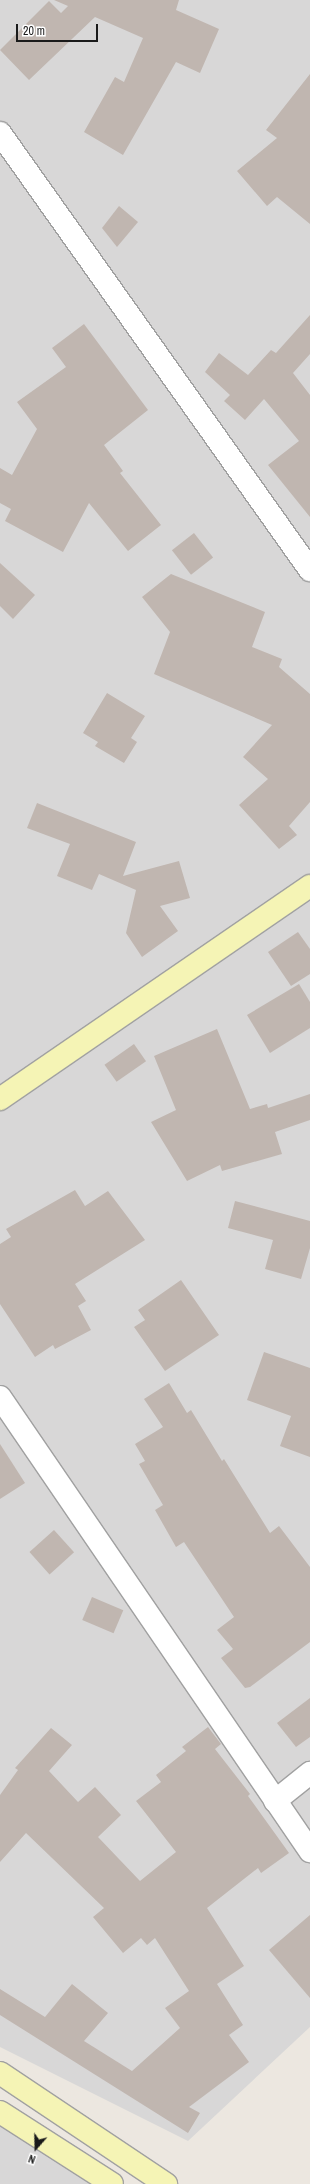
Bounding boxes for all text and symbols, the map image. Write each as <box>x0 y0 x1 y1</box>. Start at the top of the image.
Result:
scale bar <box>18 16 100 42</box>
text: 20 m <box>23 23 45 39</box>
north arrow <box>16 2128 56 2168</box>
text: N <box>26 2152 37 2167</box>

